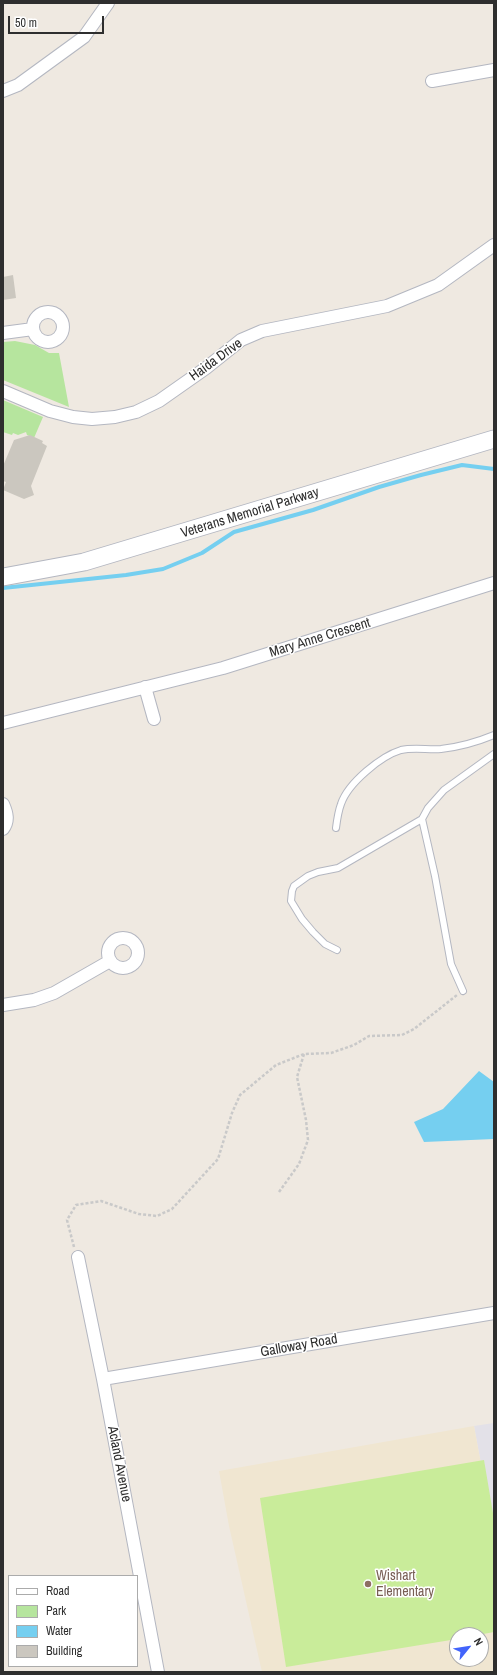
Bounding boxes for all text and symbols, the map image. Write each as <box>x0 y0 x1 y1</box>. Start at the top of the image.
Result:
scale bar <box>10 8 106 34</box>
text: 50 m <box>15 15 37 31</box>
street label: Haida Drive <box>186 335 246 385</box>
street label: Veterans Memorial Parkway <box>179 484 321 542</box>
street label: Mary Anne Crescent <box>268 615 372 661</box>
street label: Galloway Road <box>259 1331 339 1361</box>
street label: Acland Avenue <box>103 1425 135 1503</box>
place label: Wishart Elementary <box>376 1568 434 1600</box>
legend <box>8 1575 138 1667</box>
marker: Wishart Elementary <box>363 1579 373 1589</box>
text: Road <box>46 1583 70 1599</box>
text: Park <box>46 1603 66 1619</box>
text: Water <box>46 1623 72 1639</box>
north arrow <box>449 1627 489 1667</box>
text: N <box>471 1635 486 1648</box>
text: Building <box>46 1643 82 1659</box>

